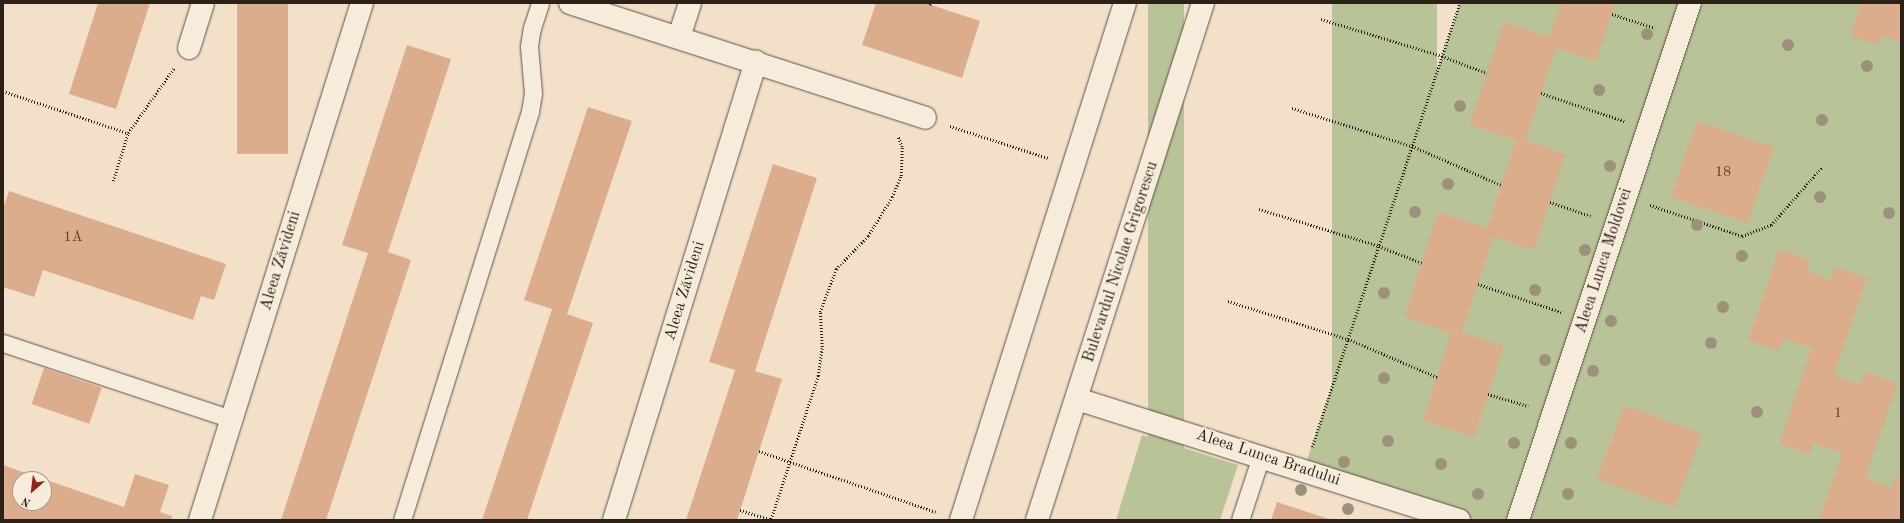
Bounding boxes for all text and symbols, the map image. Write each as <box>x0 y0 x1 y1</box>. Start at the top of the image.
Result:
street label: Bulevardul Nicolae Grigorescu <box>1079 159 1163 365</box>
house number: 18 <box>1715 164 1731 180</box>
street label: Aleea Lunca Moldovei <box>1571 186 1637 336</box>
street label: Aleea Zăvideni <box>257 209 305 313</box>
house number: 1A <box>64 229 82 245</box>
street label: Aleea Zăvideni <box>661 239 709 343</box>
house number: 1 <box>1834 405 1842 421</box>
street label: Aleea Lunca Bradului <box>1193 426 1343 490</box>
north arrow <box>12 471 52 511</box>
text: N <box>20 494 33 508</box>

